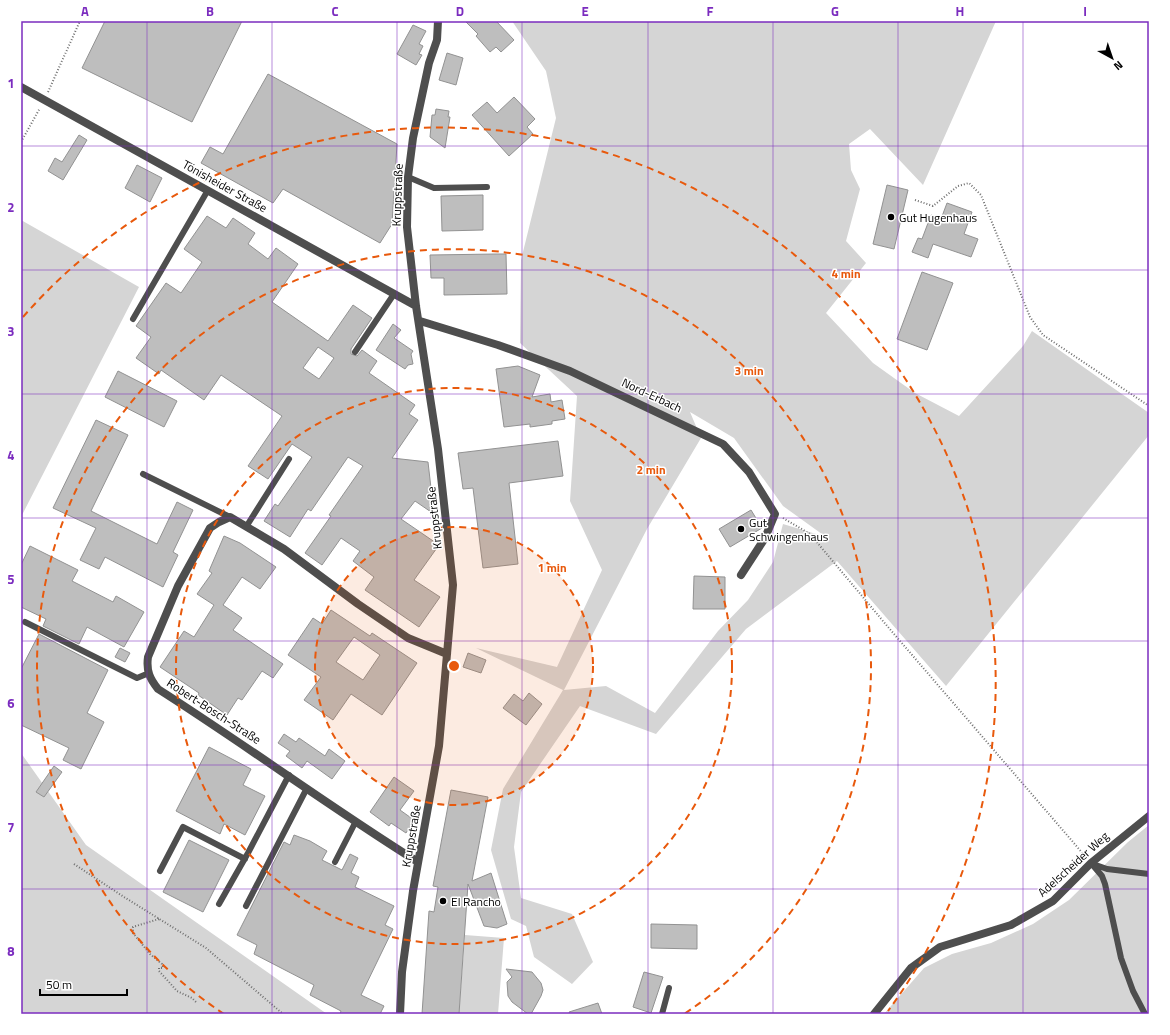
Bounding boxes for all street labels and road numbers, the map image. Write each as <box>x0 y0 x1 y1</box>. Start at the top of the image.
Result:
street label: Tönisheider Straße <box>179 155 271 217</box>
street label: Kruppstraße <box>386 163 408 227</box>
street label: Nord-Erbach <box>619 373 685 417</box>
street label: Kruppstraße <box>421 486 447 550</box>
street label: Robert-Bosch-Straße <box>163 673 265 749</box>
street label: Kruppstraße <box>396 803 426 869</box>
street label: Adelscheider Weg <box>1033 827 1113 901</box>

